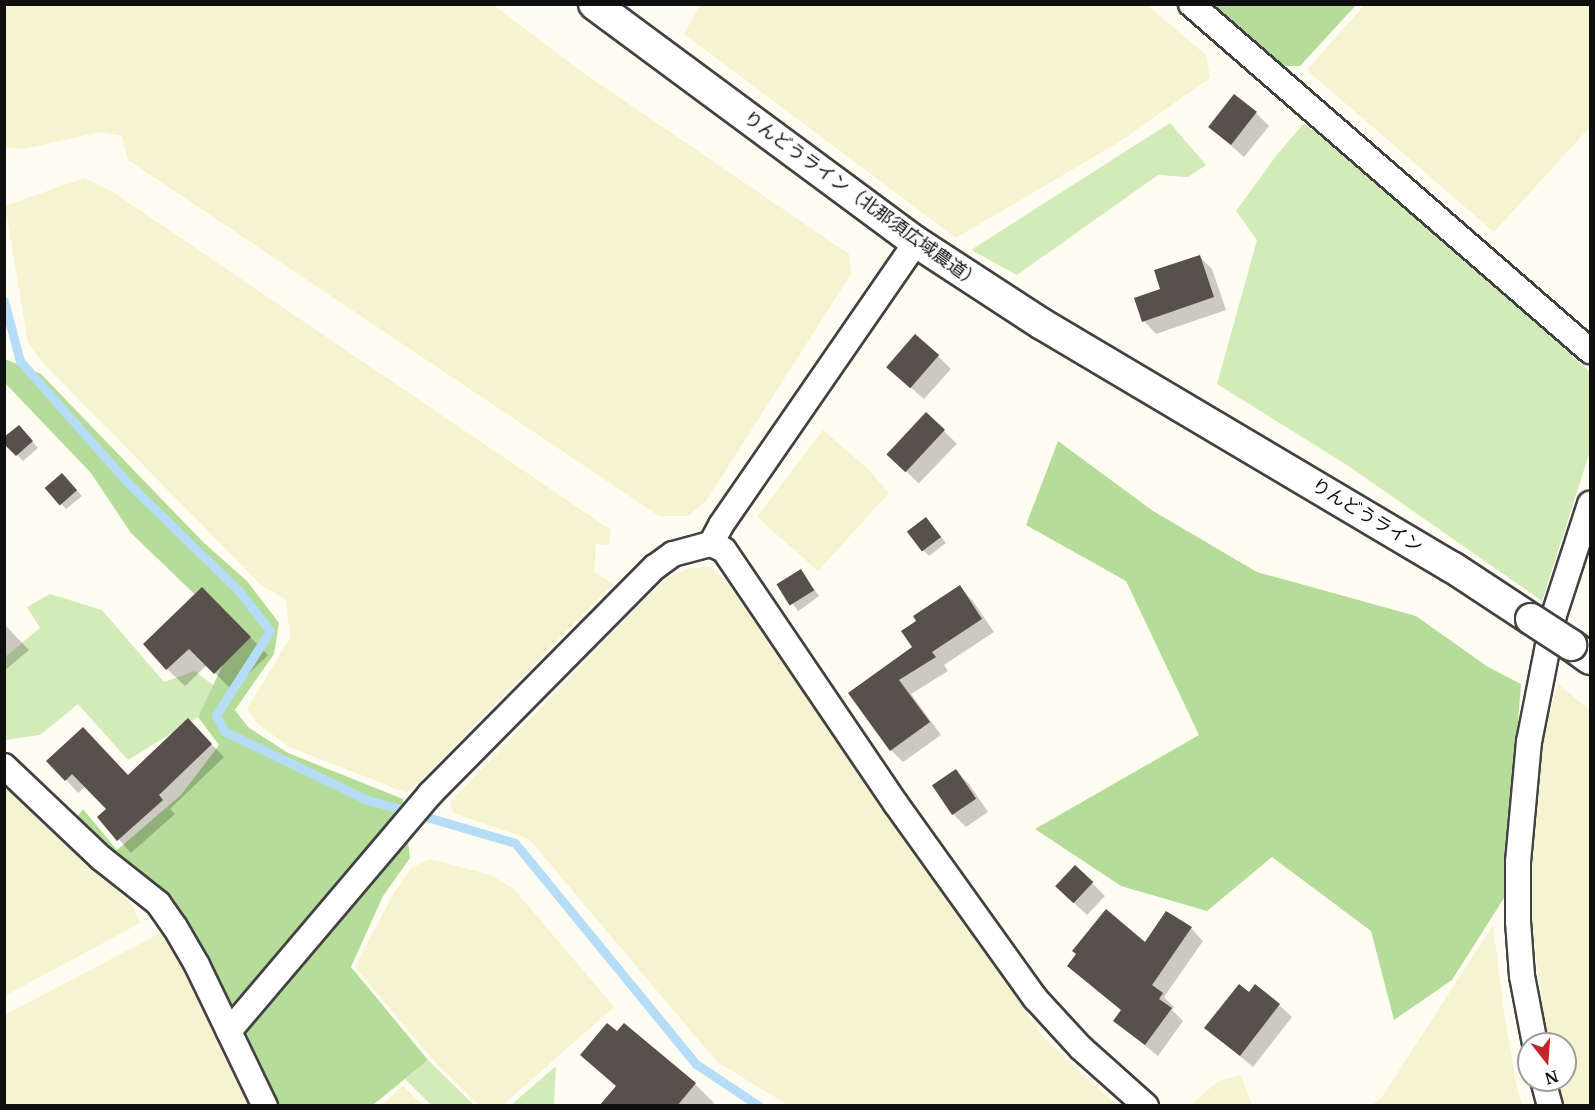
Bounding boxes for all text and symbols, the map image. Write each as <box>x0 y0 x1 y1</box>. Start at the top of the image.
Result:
street label: りんどうライン（北那須広域農道） <box>739 107 985 293</box>
street label: りんどうライン <box>1307 474 1427 558</box>
north arrow <box>1517 1032 1577 1092</box>
text: N <box>1543 1066 1561 1089</box>

